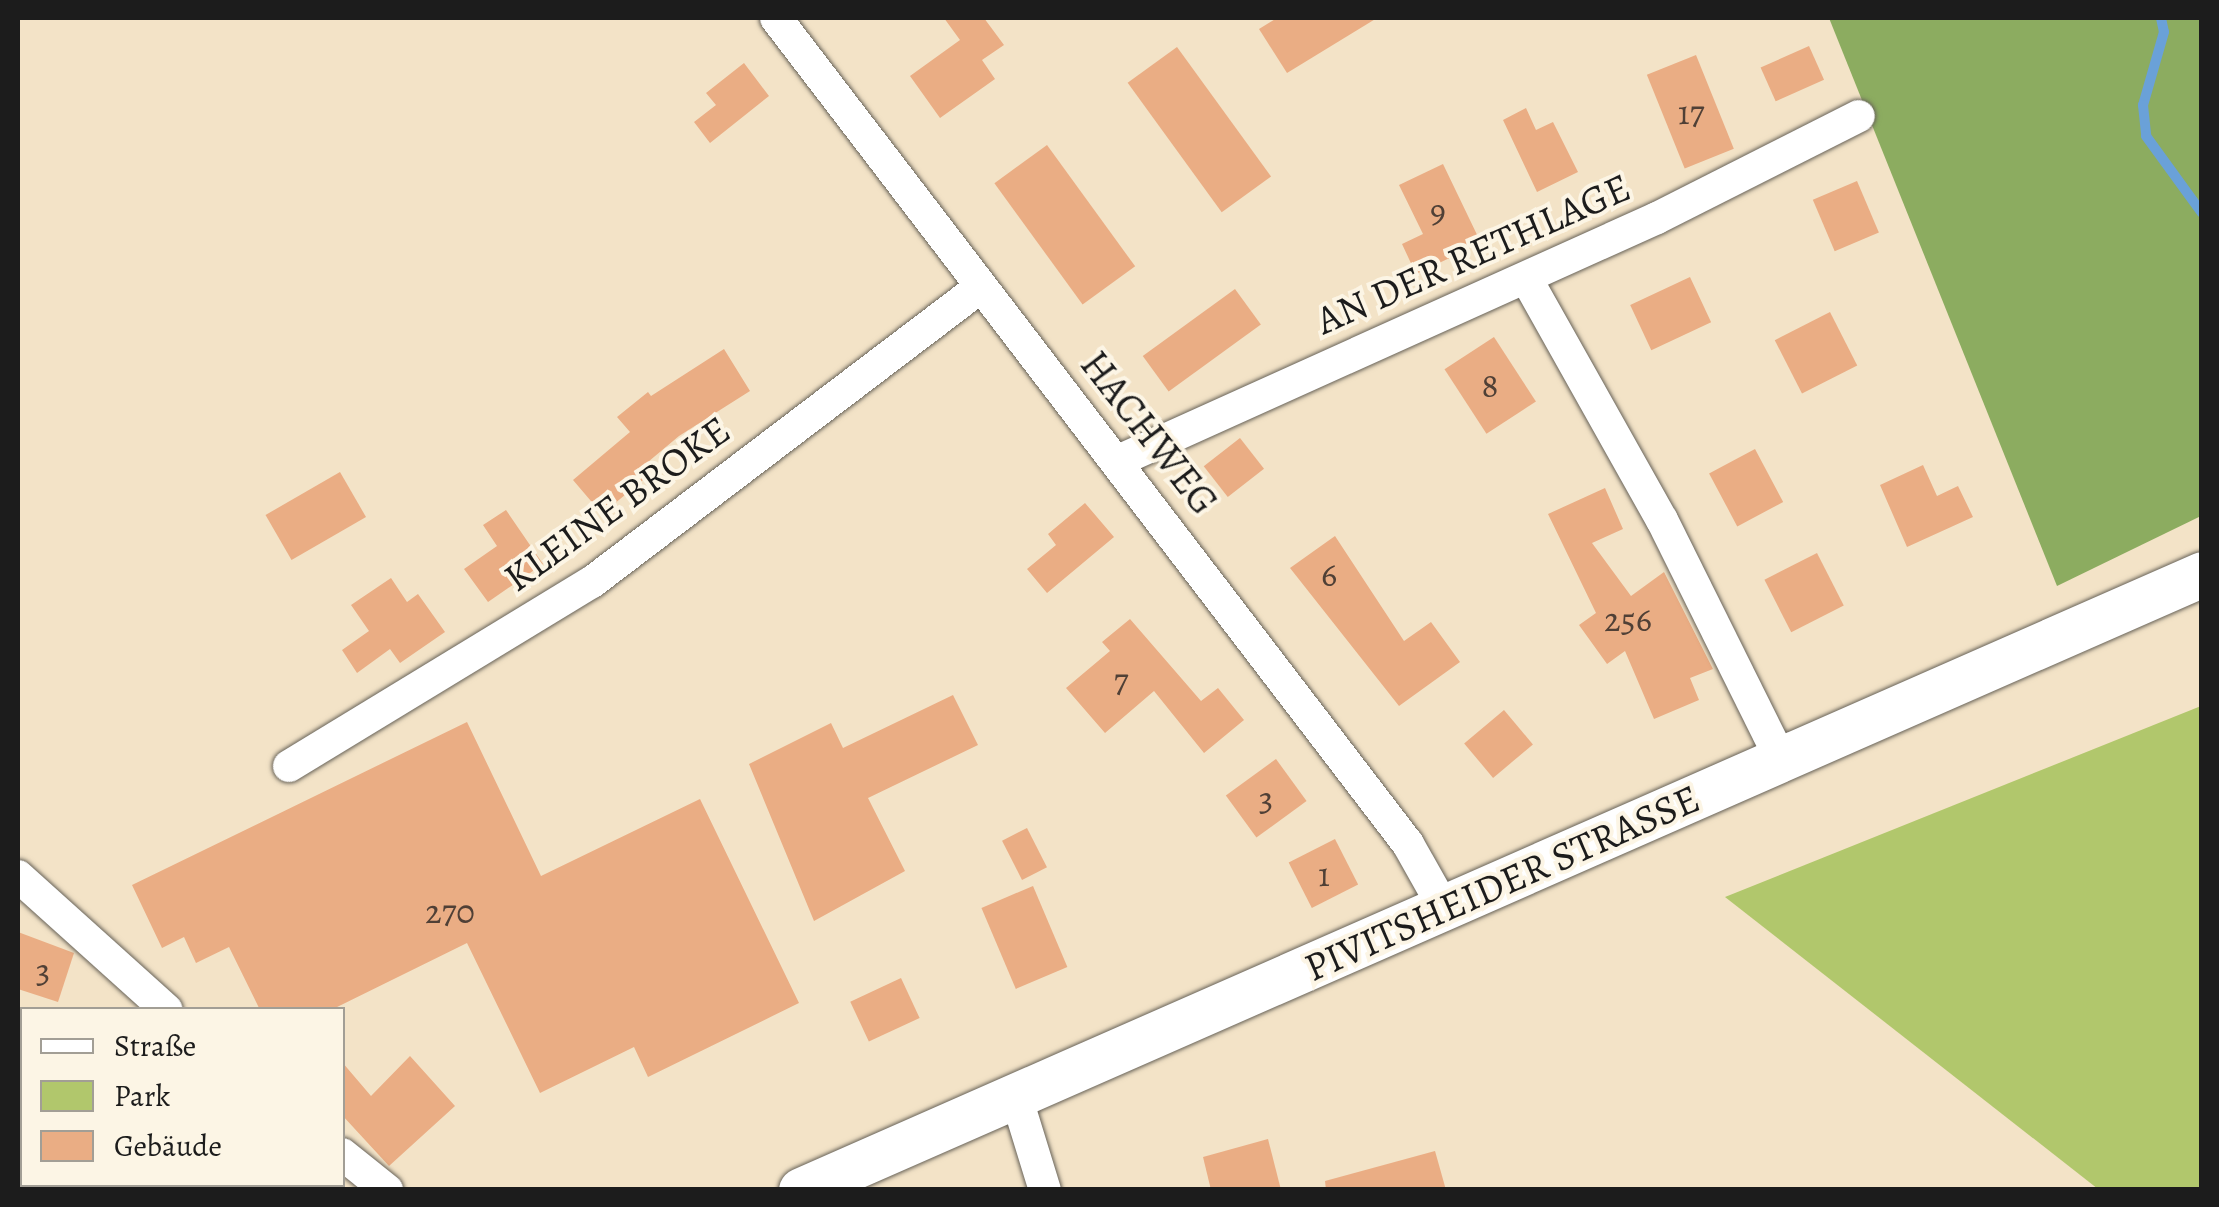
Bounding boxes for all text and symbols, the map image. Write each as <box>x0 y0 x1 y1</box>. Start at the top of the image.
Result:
house number: 17 <box>1678 91 1704 133</box>
street label: AN DER RETHLAGE <box>1308 163 1638 345</box>
house number: 9 <box>1430 189 1446 231</box>
street label: HACHWEG <box>1070 342 1228 524</box>
house number: 8 <box>1482 364 1498 406</box>
street label: KLEINE BROKE <box>495 406 739 602</box>
house number: 6 <box>1321 553 1337 595</box>
house number: 256 <box>1604 598 1652 640</box>
house number: 7 <box>1114 659 1128 701</box>
street label: PIVITSHEIDER STRASSE <box>1297 774 1707 992</box>
house number: 3 <box>1259 777 1273 819</box>
house number: 1 <box>1318 853 1330 895</box>
house number: 270 <box>425 890 475 932</box>
house number: 3 <box>36 949 50 991</box>
legend <box>20 1007 345 1187</box>
text: Straße <box>114 1026 196 1066</box>
text: Park <box>114 1076 170 1116</box>
text: Gebäude <box>114 1126 222 1166</box>

